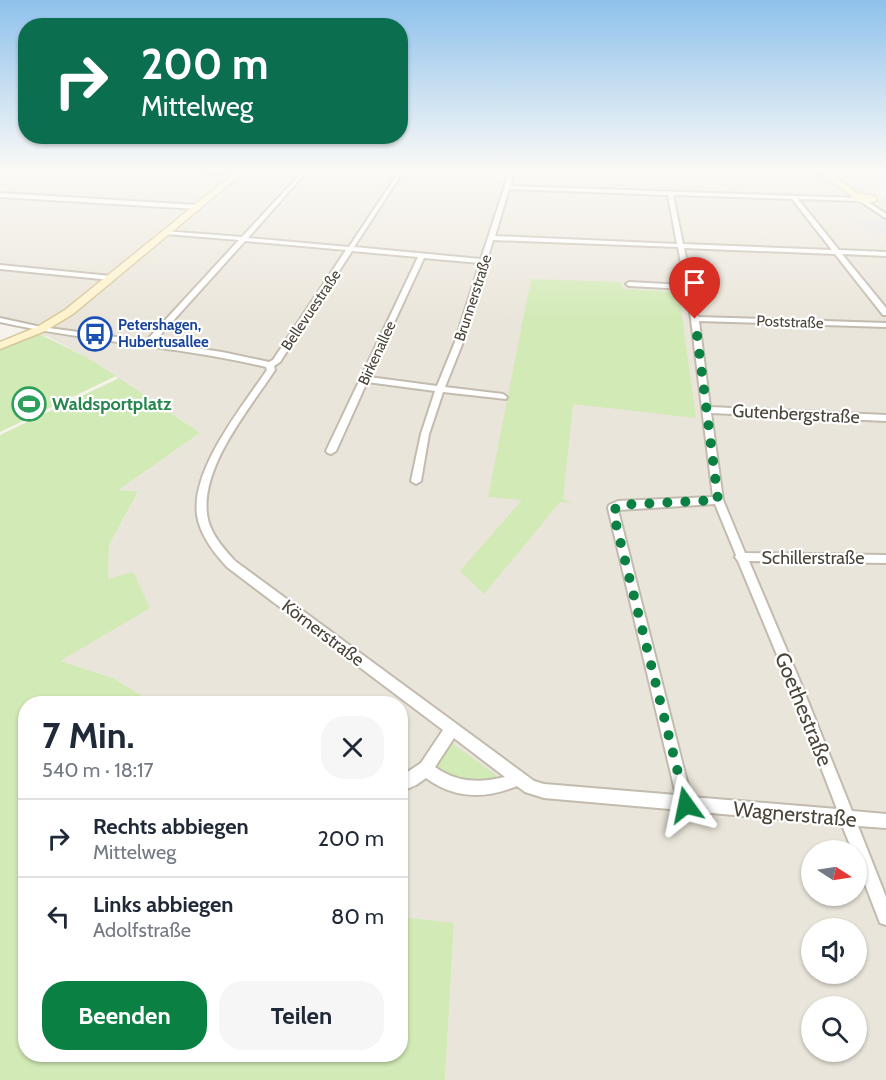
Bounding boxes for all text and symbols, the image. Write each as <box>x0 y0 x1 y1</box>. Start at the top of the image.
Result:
text: 200 m <box>141 38 268 90</box>
icon: right <box>42 42 120 120</box>
text: Mittelweg <box>141 90 253 123</box>
street label: Brunnerstraße <box>451 252 496 344</box>
pin <box>669 257 720 319</box>
street label: Bellevuestraße <box>277 266 345 354</box>
icon: arrive <box>678 266 711 299</box>
street label: Poststraße <box>756 312 824 332</box>
bus stop icon: Petershagen, Hubertusallee <box>77 316 113 352</box>
place label: Petershagen, Hubertusallee <box>118 316 209 351</box>
street label: Birkenallee <box>354 318 400 388</box>
sports icon: Waldsportplatz <box>11 386 47 422</box>
place label: Waldsportplatz <box>52 393 172 415</box>
street label: Gutenbergstraße <box>732 400 860 428</box>
street label: Schillerstraße <box>762 547 864 569</box>
street label: Körnerstraße <box>277 595 369 671</box>
street label: Goethestraße <box>770 648 838 770</box>
text: 7 Min. <box>42 713 135 757</box>
button: close <box>321 716 384 779</box>
text: 540 m · 18:17 <box>42 758 154 782</box>
position arrow <box>654 773 718 837</box>
street label: Wagnerstraße <box>732 796 858 832</box>
text: Rechts abbiegen <box>93 813 249 840</box>
icon: right <box>42 822 75 855</box>
text: 200 m <box>318 825 384 852</box>
text: Mittelweg <box>93 840 176 864</box>
north arrow <box>801 840 867 906</box>
map controls <box>801 840 867 1062</box>
text: Links abbiegen <box>93 891 233 918</box>
icon: left <box>42 900 75 933</box>
text: 80 m <box>331 903 384 930</box>
text: Adolfstraße <box>93 918 191 942</box>
button: sound <box>801 918 867 984</box>
button: Beenden <box>42 981 207 1050</box>
button: Teilen <box>219 981 384 1050</box>
button: search <box>801 996 867 1062</box>

